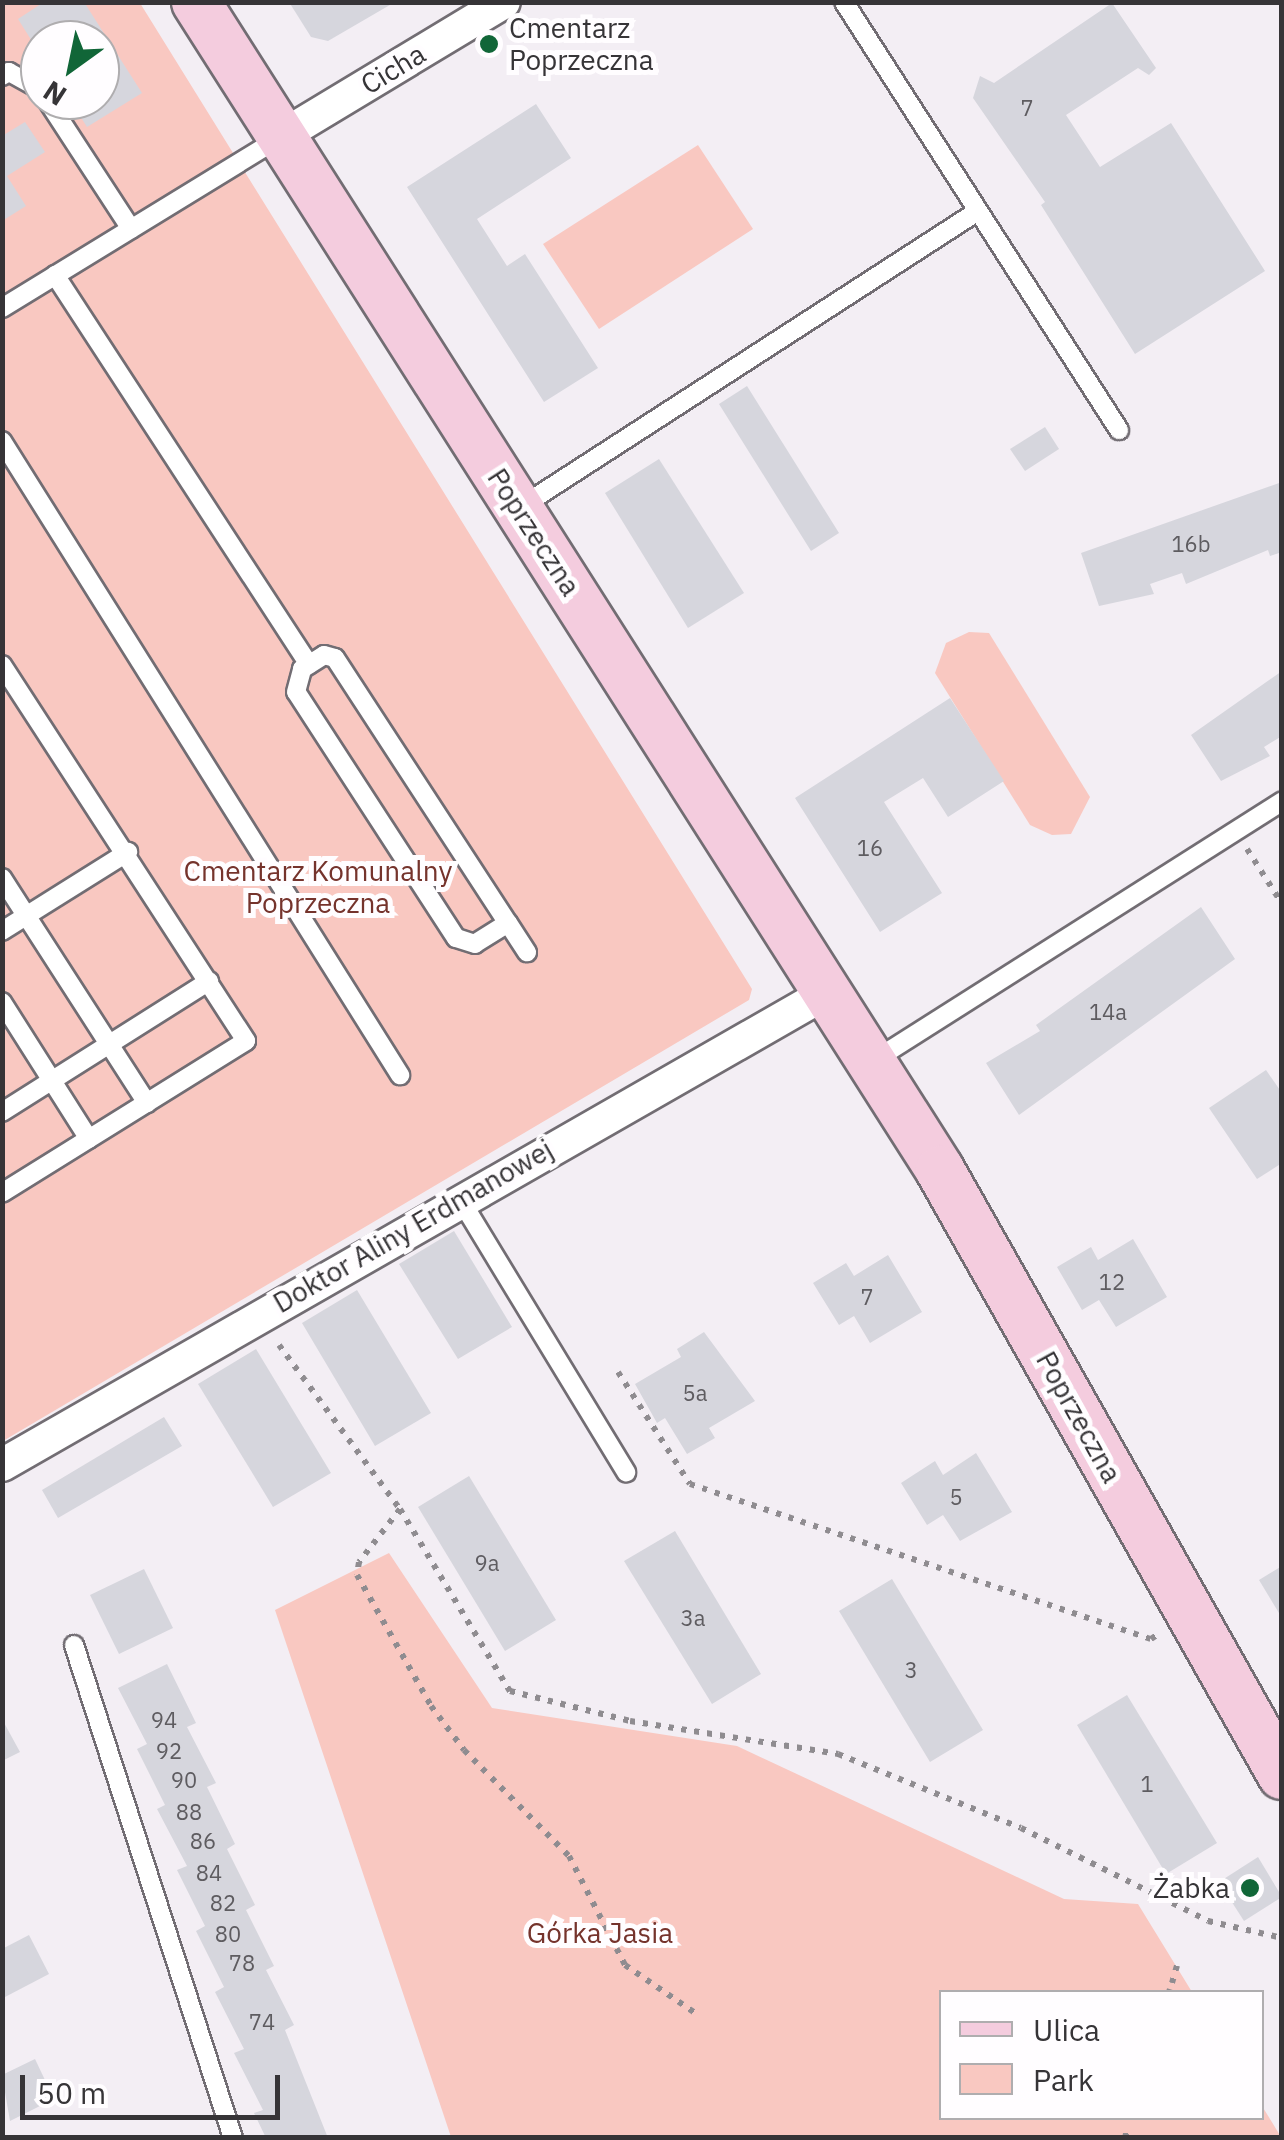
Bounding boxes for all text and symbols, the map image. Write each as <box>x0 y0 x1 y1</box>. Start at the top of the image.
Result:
place label: Cmentarz Poprzeczna <box>509 11 654 77</box>
north arrow <box>20 20 120 120</box>
marker: Cmentarz Poprzeczna <box>478 33 500 55</box>
street label: Cicha <box>355 37 431 101</box>
text: N <box>36 73 73 115</box>
house number: 7 <box>1020 95 1034 121</box>
street label: Poprzeczna <box>481 462 587 602</box>
house number: 16b <box>1171 531 1211 557</box>
house number: 16 <box>857 835 883 861</box>
park label: Cmentarz Komunalny Poprzeczna <box>184 854 452 920</box>
house number: 14a <box>1089 999 1127 1025</box>
street label: Doktor Aliny Erdmanowej <box>267 1132 559 1320</box>
house number: 12 <box>1099 1269 1125 1295</box>
house number: 7 <box>860 1284 874 1310</box>
street label: Poprzeczna <box>1029 1346 1129 1488</box>
house number: 5a <box>683 1380 707 1406</box>
house number: 5 <box>949 1484 963 1510</box>
house number: 9a <box>475 1550 499 1576</box>
house number: 3a <box>681 1605 705 1631</box>
house number: 3 <box>904 1657 918 1683</box>
house number: 94 <box>151 1707 177 1733</box>
house number: 92 <box>156 1738 182 1764</box>
house number: 90 <box>171 1767 197 1793</box>
house number: 1 <box>1140 1771 1154 1797</box>
house number: 88 <box>176 1799 202 1825</box>
house number: 86 <box>190 1828 216 1854</box>
house number: 84 <box>196 1860 222 1886</box>
place label: Żabka <box>1153 1871 1230 1905</box>
marker: Żabka <box>1239 1877 1261 1899</box>
house number: 82 <box>210 1890 236 1916</box>
park label: Górka Jasia <box>527 1916 673 1950</box>
house number: 80 <box>215 1921 241 1947</box>
house number: 78 <box>229 1950 255 1976</box>
legend <box>939 1990 1264 2120</box>
house number: 74 <box>249 2009 275 2035</box>
text: Ulica <box>1033 2010 1100 2049</box>
scale bar <box>25 2055 285 2117</box>
text: Park <box>1033 2060 1094 2099</box>
text: 50 m <box>37 2073 106 2112</box>

